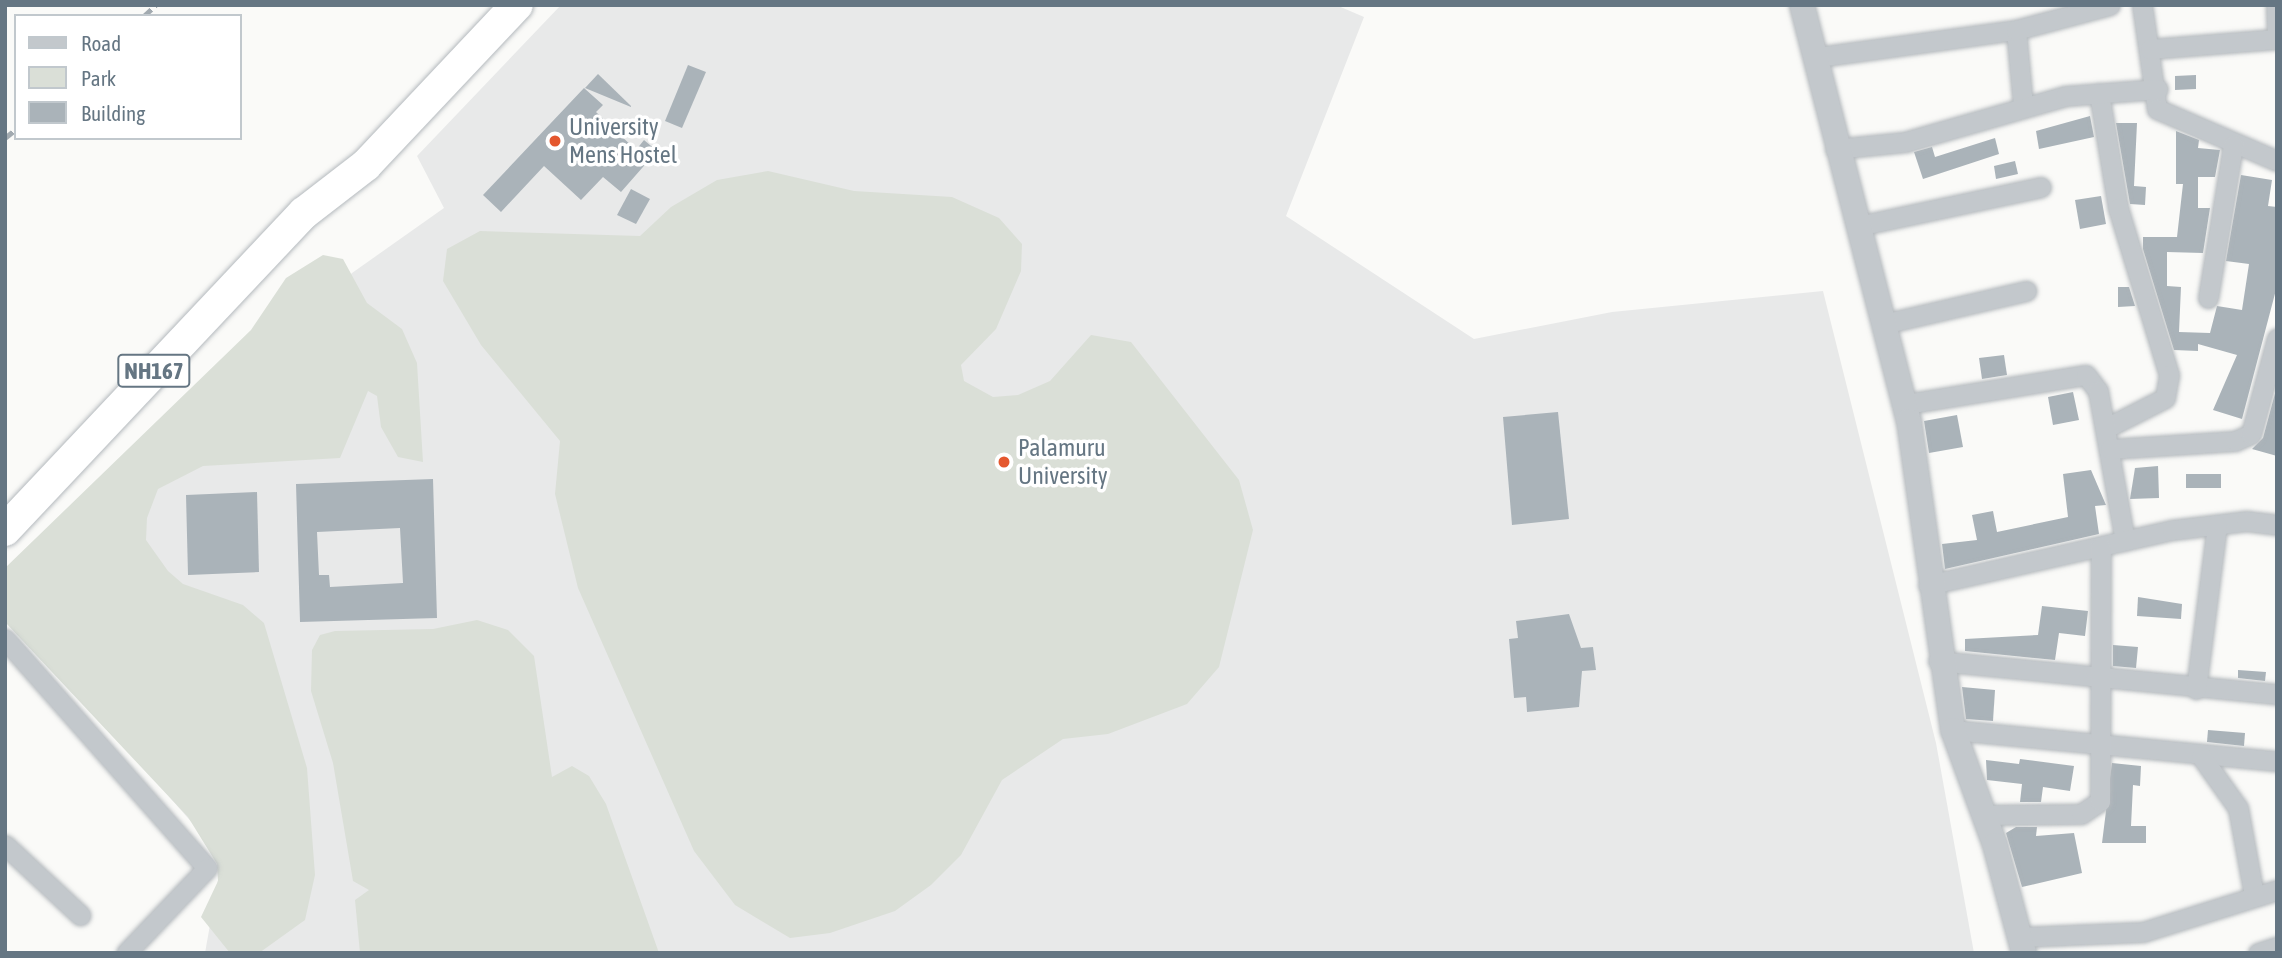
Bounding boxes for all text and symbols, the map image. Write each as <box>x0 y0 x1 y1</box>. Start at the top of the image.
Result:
legend <box>14 14 242 140</box>
text: Road <box>81 31 121 55</box>
text: Park <box>81 66 116 90</box>
text: Building <box>81 101 145 125</box>
place label: University Mens Hostel <box>569 113 677 169</box>
marker: University Mens Hostel <box>547 133 563 149</box>
road number: NH167 <box>117 352 191 390</box>
place label: Palamuru University <box>1018 434 1108 490</box>
marker: Palamuru University <box>996 454 1012 470</box>

